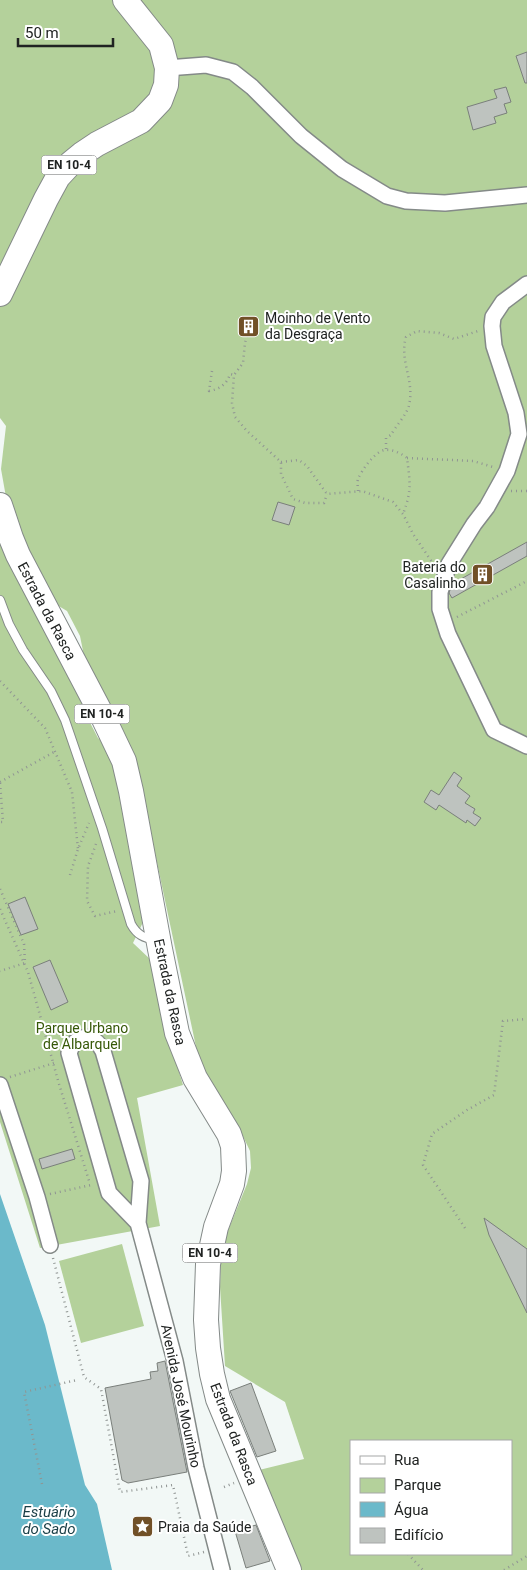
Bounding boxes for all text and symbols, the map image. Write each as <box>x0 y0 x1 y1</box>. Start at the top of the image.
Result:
scale bar <box>18 15 112 47</box>
text: 50 m <box>25 24 59 42</box>
road number: EN 10-4 <box>42 156 96 174</box>
place label: Moinho de Vento da Desgraça <box>265 310 371 342</box>
building icon: Moinho de Vento da Desgraça <box>237 314 261 338</box>
street label: Estrada da Rasca <box>15 559 79 663</box>
place label: Bateria do Casalinho <box>403 559 466 591</box>
building icon: Bateria do Casalinho <box>470 563 494 587</box>
road number: EN 10-4 <box>74 704 130 724</box>
street label: Estrada da Rasca <box>151 937 189 1047</box>
park label: Parque Urbano de Albarquel <box>36 1020 128 1052</box>
road number: EN 10-4 <box>182 1244 238 1262</box>
street label: Avenida José Mourinho <box>158 1323 204 1469</box>
street label: Estrada da Rasca <box>207 1381 261 1487</box>
legend <box>350 1440 512 1555</box>
text: Rua <box>394 1451 420 1469</box>
text: Parque <box>394 1476 441 1494</box>
text: Água <box>394 1501 429 1519</box>
water label: Estuário do Sado <box>22 1503 76 1538</box>
place icon: Praia da Saúde <box>130 1515 154 1539</box>
place label: Praia da Saúde <box>158 1519 251 1535</box>
text: Edifício <box>394 1526 443 1544</box>

